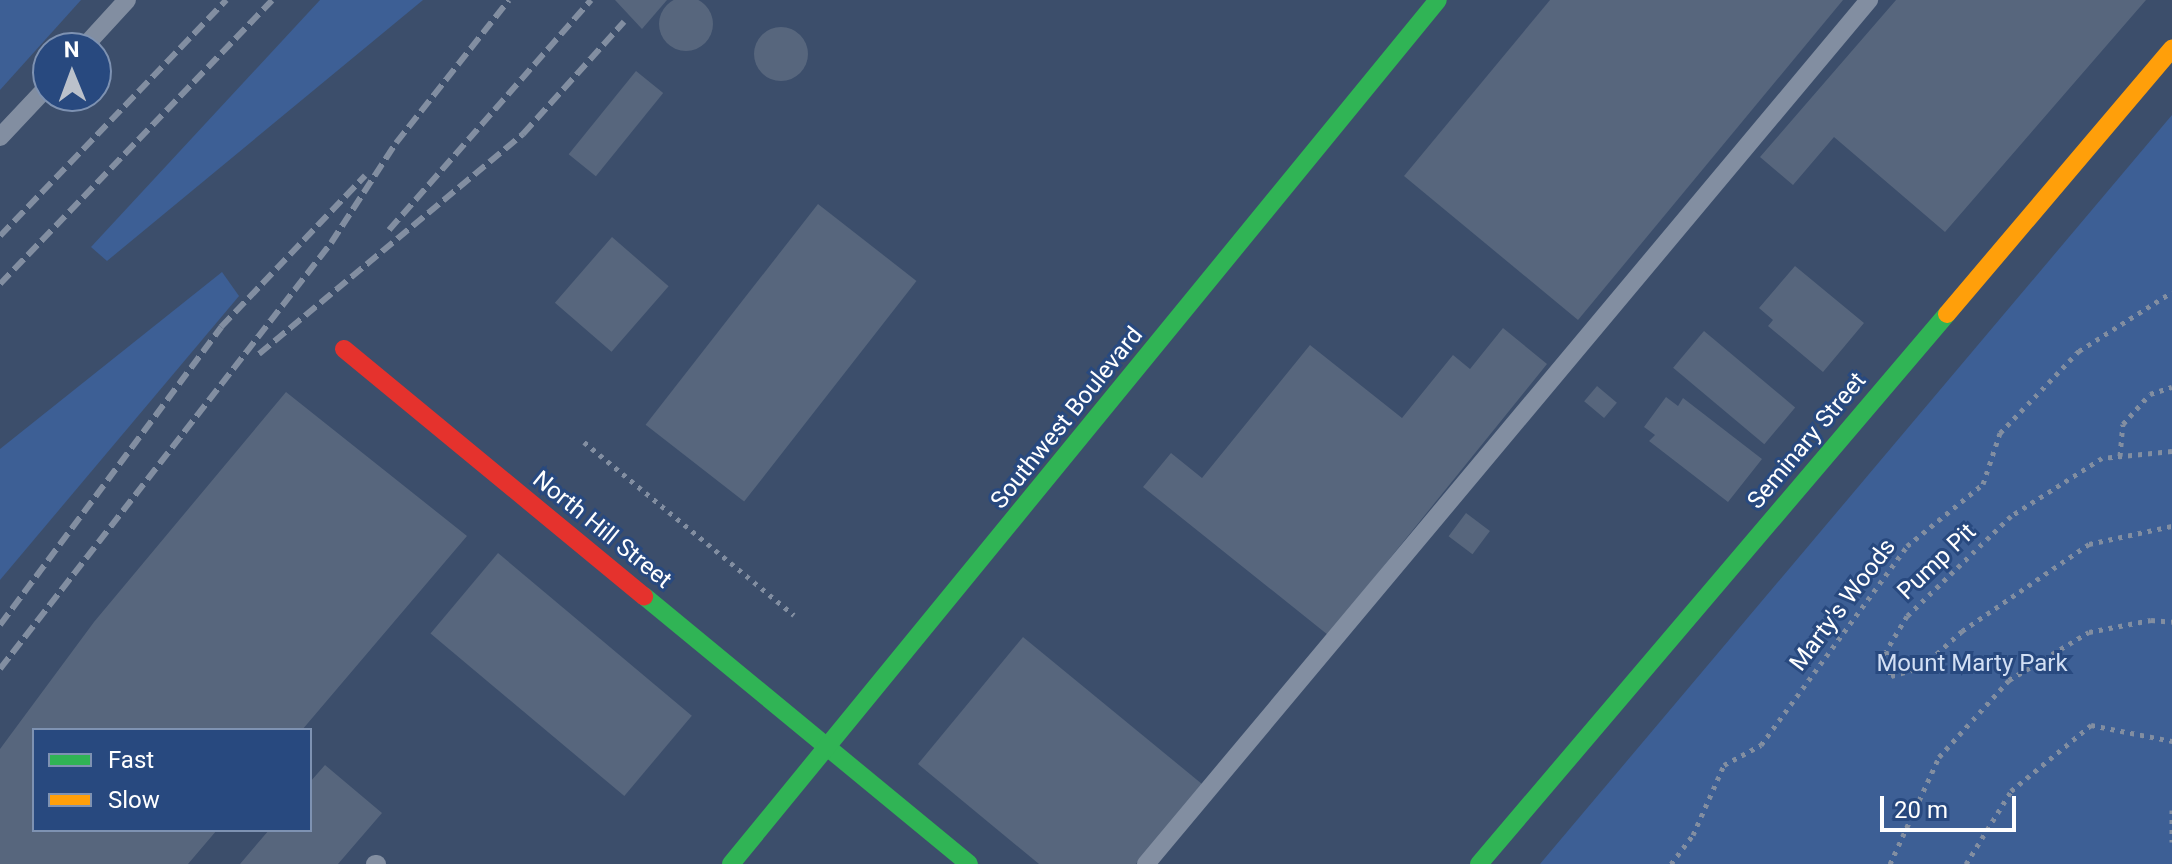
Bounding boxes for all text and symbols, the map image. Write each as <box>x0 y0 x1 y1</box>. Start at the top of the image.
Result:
north arrow <box>32 32 112 112</box>
text: N <box>64 37 80 62</box>
street label: Southwest Boulevard <box>985 321 1149 515</box>
street label: Seminary Street <box>1742 367 1872 515</box>
street label: North Hill Street <box>527 465 677 595</box>
street label: Pump Pit <box>1892 518 1982 606</box>
street label: Marty's Woods <box>1784 533 1902 677</box>
park label: Mount Marty Park <box>1876 650 2068 678</box>
legend <box>32 728 312 832</box>
text: Fast <box>108 746 154 774</box>
scale bar <box>1884 780 2020 830</box>
text: Slow <box>108 786 160 814</box>
text: 20 m <box>1894 796 1948 824</box>

